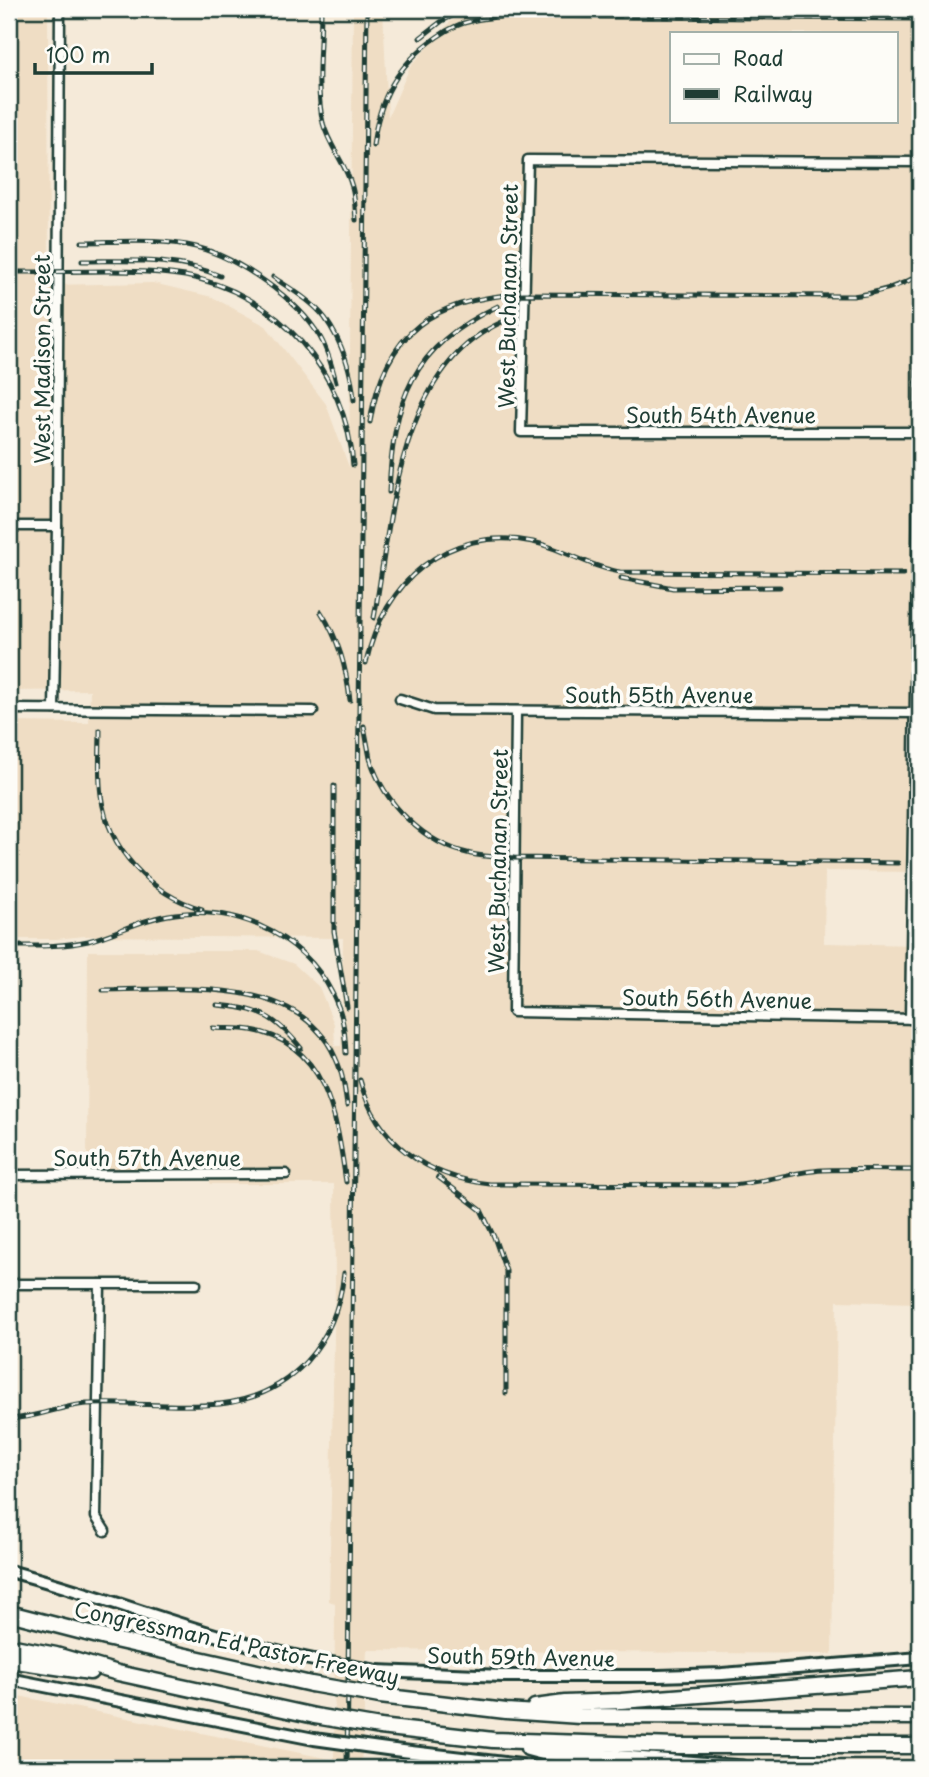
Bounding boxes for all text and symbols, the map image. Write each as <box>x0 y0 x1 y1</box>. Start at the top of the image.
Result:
scale bar <box>35 32 152 76</box>
legend <box>670 32 898 122</box>
text: 100 m <box>46 38 110 70</box>
text: Road <box>733 41 784 73</box>
text: Railway <box>733 77 813 109</box>
street label: West Buchanan Street <box>489 183 525 409</box>
street label: West Madison Street <box>25 254 57 464</box>
street label: South 54th Avenue <box>626 398 816 430</box>
street label: South 55th Avenue <box>565 678 753 710</box>
street label: West Buchanan Street <box>479 748 515 974</box>
street label: South 56th Avenue <box>622 980 812 1016</box>
street label: South 57th Avenue <box>53 1141 241 1173</box>
street label: Congressman Ed Pastor Freeway <box>72 1592 402 1692</box>
street label: South 59th Avenue <box>427 1638 615 1674</box>

